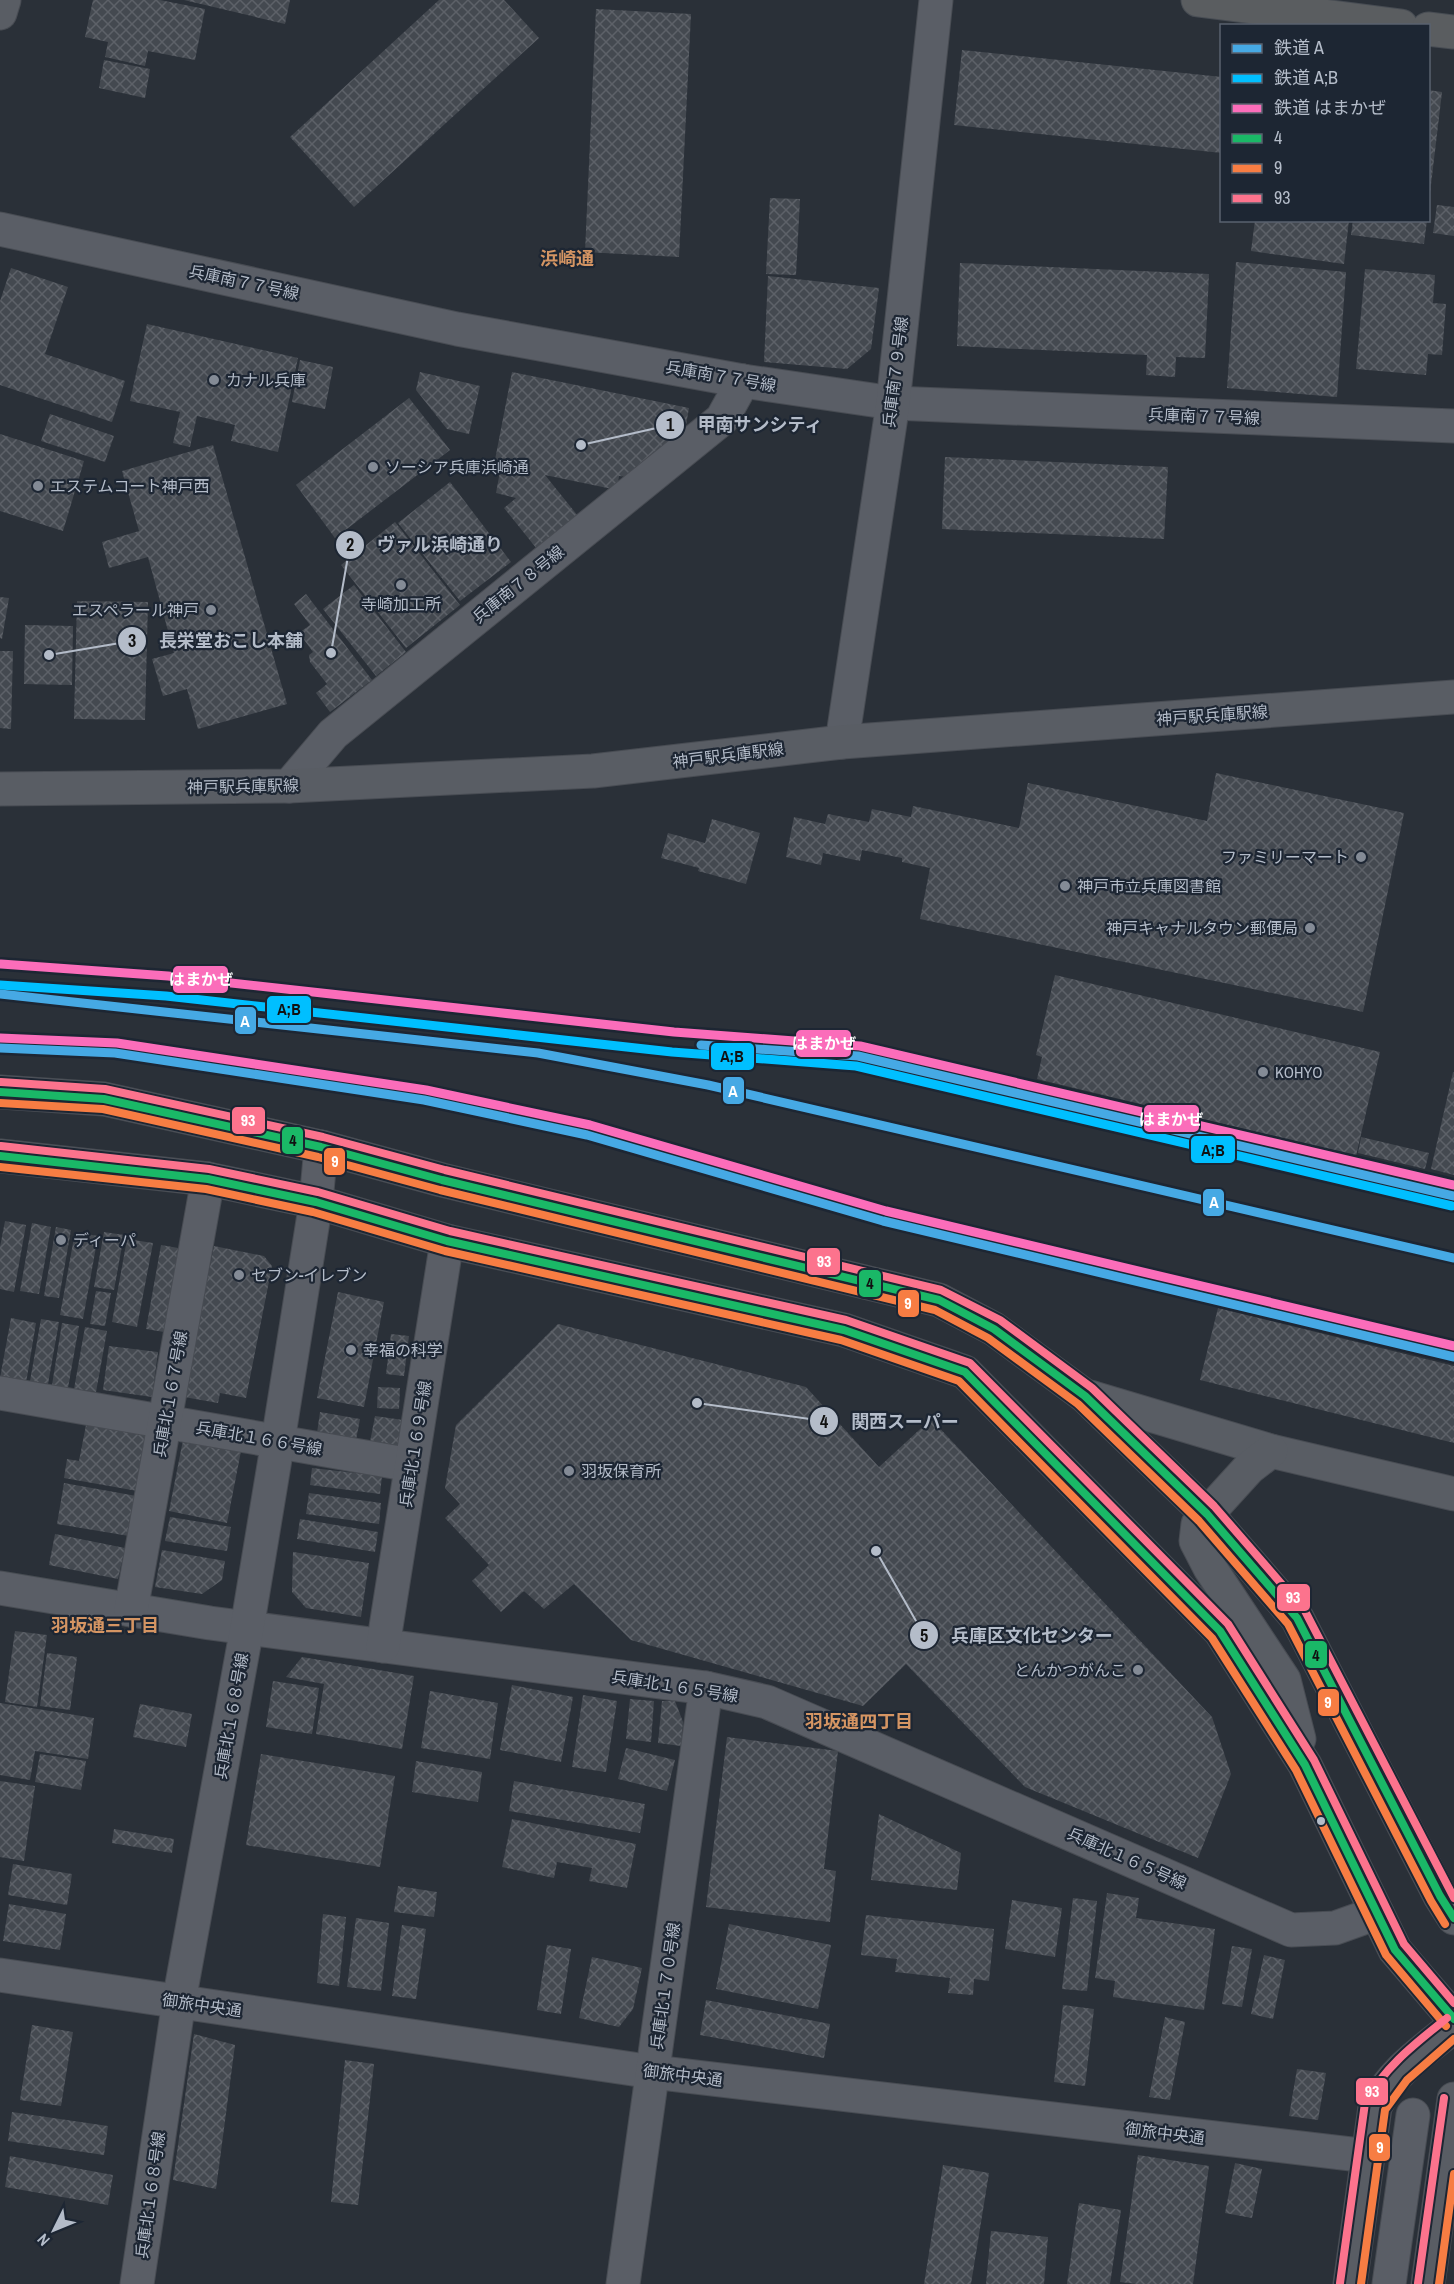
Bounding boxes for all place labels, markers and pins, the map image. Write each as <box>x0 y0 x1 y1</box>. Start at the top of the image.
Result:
place label: カナル兵庫 <box>226 369 306 391</box>
marker: カナル兵庫 <box>207 373 221 387</box>
callout: 甲南サンシティ <box>655 407 835 443</box>
place label: ソーシア兵庫浜崎通 <box>385 456 529 478</box>
marker: ソーシア兵庫浜崎通 <box>366 460 380 474</box>
place label: エステムコート神戸西 <box>50 475 210 497</box>
marker: エステムコート神戸西 <box>31 479 45 493</box>
callout: ヴァル浜崎通り <box>335 527 515 563</box>
marker: 寺崎加工所 <box>394 578 408 592</box>
place label: 寺崎加工所 <box>361 593 441 615</box>
place label: エスペラール神戸 <box>72 599 199 621</box>
marker: エスペラール神戸 <box>204 603 218 617</box>
callout: 長栄堂おこし本舗 <box>117 623 315 659</box>
place label: ファミリーマート <box>1221 846 1349 868</box>
marker: ファミリーマート <box>1354 850 1368 864</box>
place label: 神戸市立兵庫図書館 <box>1077 875 1221 897</box>
marker: 神戸市立兵庫図書館 <box>1058 879 1072 893</box>
place label: 神戸キャナルタウン郵便局 <box>1106 917 1298 939</box>
marker: 神戸キャナルタウン郵便局 <box>1303 921 1317 935</box>
place label: KOHYO <box>1275 1061 1322 1083</box>
marker: KOHYO <box>1256 1065 1270 1079</box>
place label: ディーパ <box>73 1229 136 1251</box>
marker: ディーパ <box>54 1233 68 1247</box>
place label: セブン-イレブン <box>251 1264 367 1286</box>
marker: セブン-イレブン <box>232 1268 246 1282</box>
place label: 幸福の科学 <box>363 1339 443 1361</box>
marker: 幸福の科学 <box>344 1343 358 1357</box>
callout: 関西スーパー <box>809 1403 971 1439</box>
place label: 羽坂保育所 <box>581 1460 661 1482</box>
marker: 羽坂保育所 <box>562 1464 576 1478</box>
callout: 兵庫区文化センター <box>909 1617 1125 1653</box>
place label: とんかつがんこ <box>1014 1659 1126 1681</box>
marker: とんかつがんこ <box>1131 1663 1145 1677</box>
unlabelled marker <box>1315 1815 1327 1827</box>

